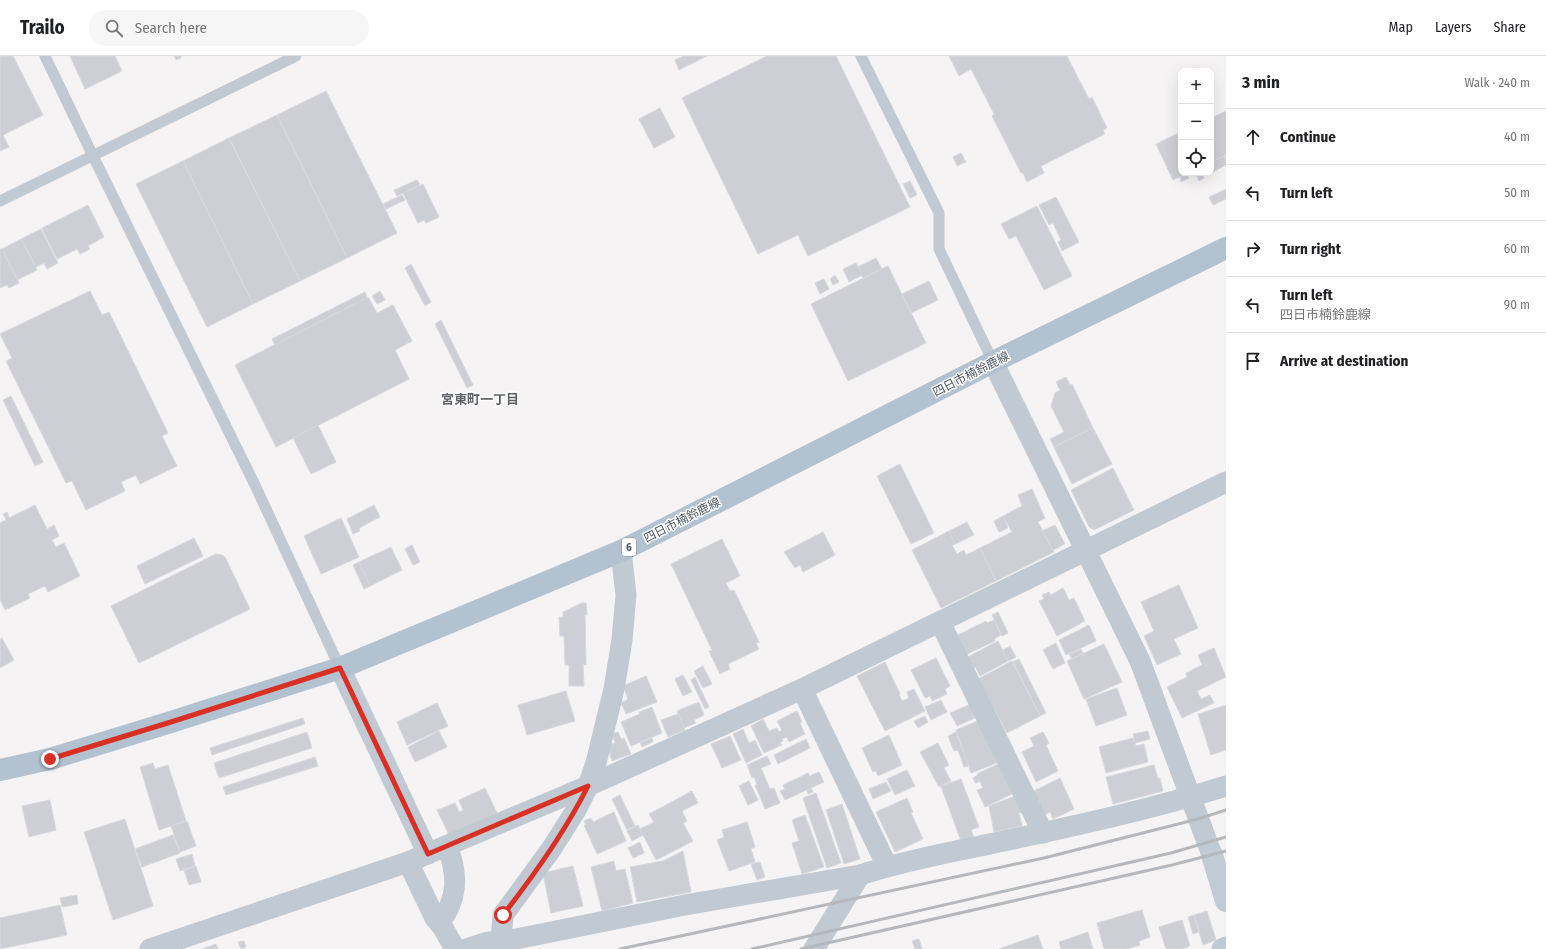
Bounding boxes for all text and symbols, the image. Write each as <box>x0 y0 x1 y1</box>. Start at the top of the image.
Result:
search box <box>89 10 369 46</box>
text: Trailo <box>20 16 65 39</box>
icon: search <box>103 17 125 39</box>
text: Search here <box>135 19 207 37</box>
text: Map <box>1389 19 1413 36</box>
text: Layers <box>1435 19 1471 36</box>
text: Share <box>1493 19 1526 36</box>
map controls <box>1178 68 1214 176</box>
button: + <box>1178 68 1214 104</box>
text: 3 min <box>1242 72 1280 93</box>
text: Walk · 240 m <box>1464 75 1530 90</box>
button: − <box>1178 104 1214 140</box>
icon: ahead <box>1242 126 1264 148</box>
text: Continue <box>1280 128 1336 146</box>
text: 40 m <box>1504 129 1530 144</box>
button: locate <box>1178 140 1214 176</box>
icon: left <box>1242 182 1264 204</box>
text: Turn left <box>1280 184 1333 202</box>
text: 50 m <box>1504 185 1530 200</box>
icon: right <box>1242 238 1264 260</box>
text: Turn right <box>1280 240 1341 258</box>
text: 60 m <box>1504 241 1530 256</box>
text: Turn left <box>1280 286 1333 304</box>
icon: left <box>1242 294 1264 316</box>
text: 90 m <box>1504 297 1530 312</box>
text: 四日市楠鈴鹿線 <box>1280 307 1371 322</box>
street label: 四日市楠鈴鹿線 <box>930 349 1012 399</box>
icon: arrive <box>1242 350 1264 372</box>
text: Arrive at destination <box>1280 352 1408 370</box>
district label: 宮東町一丁目 <box>441 392 519 407</box>
street label: 四日市楠鈴鹿線 <box>641 495 723 545</box>
road number: 6 <box>622 538 636 556</box>
route end <box>41 750 59 768</box>
route start <box>494 906 512 924</box>

